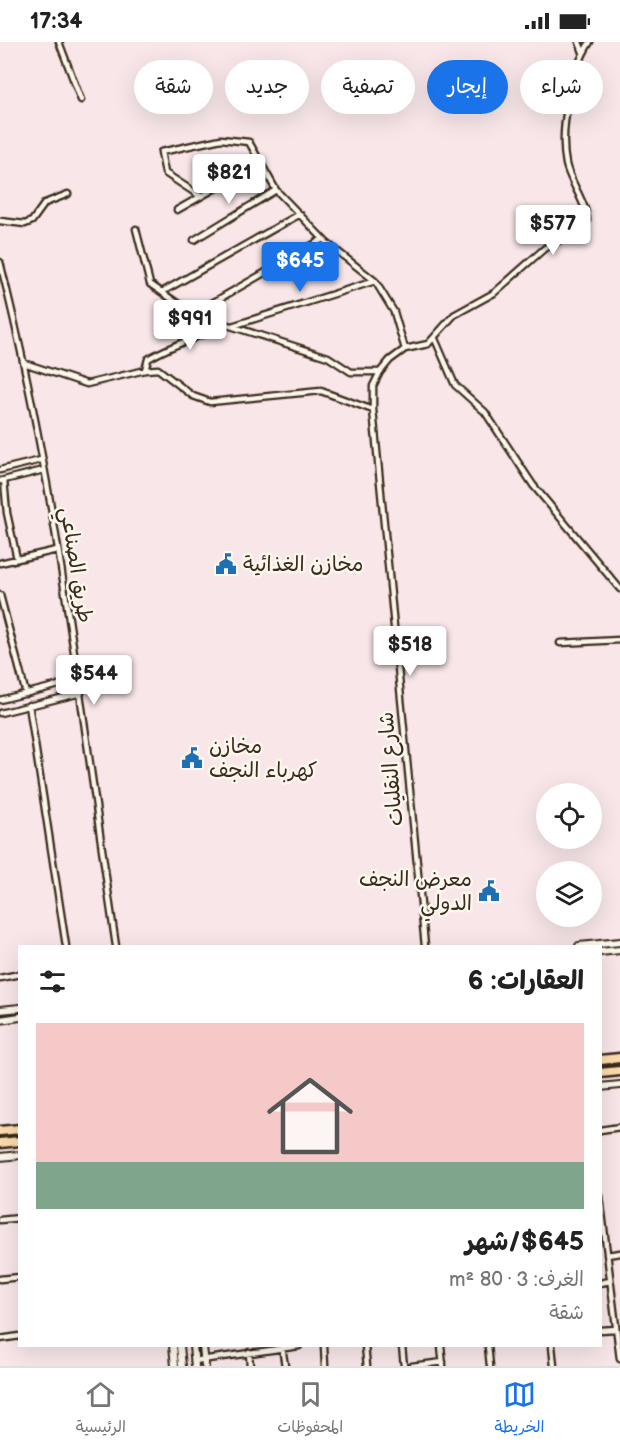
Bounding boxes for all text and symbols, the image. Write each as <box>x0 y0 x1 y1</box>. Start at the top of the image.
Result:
text: 17:34 <box>30 8 83 35</box>
chip: شقة <box>134 60 213 114</box>
chip: جديد <box>225 60 309 114</box>
chip: تصفية <box>321 60 415 114</box>
chip: إيجار <box>427 60 508 114</box>
chip: شراء <box>520 60 603 114</box>
pin: $821 <box>193 154 265 205</box>
text: $821 <box>206 161 252 185</box>
pin: $577 <box>517 205 589 256</box>
text: $577 <box>530 212 576 236</box>
pin: $645 <box>264 242 336 293</box>
text: $645 <box>276 249 324 273</box>
pin: $991 <box>154 300 226 351</box>
text: $991 <box>167 307 213 331</box>
street label: طريق الصناعي <box>49 505 97 626</box>
public building icon: مخازن الغذائية <box>214 552 238 576</box>
place label: مخازن الغذائية <box>243 552 363 577</box>
pin: $518 <box>374 626 446 677</box>
text: $518 <box>387 633 433 657</box>
pin: $544 <box>58 655 130 706</box>
text: $544 <box>70 662 118 686</box>
street label: شارع النقليات <box>374 711 410 827</box>
place label: مخازن كهرباء النجف <box>209 734 317 783</box>
public building icon: مخازن كهرباء النجف <box>180 746 204 770</box>
map controls <box>536 783 602 927</box>
button: locate <box>536 783 602 849</box>
button: layers <box>536 861 602 927</box>
place label: معرض النجف الدولي <box>359 867 472 922</box>
public building icon: معرض النجف الدولي <box>477 879 501 903</box>
icon: filters <box>36 965 69 998</box>
text: العقارات: 6 <box>468 966 584 997</box>
icon: home <box>256 1062 364 1170</box>
text: $645/شهر <box>465 1227 584 1258</box>
text: الغرف: 3 · 80 m² <box>449 1268 584 1292</box>
text: شقة <box>549 1301 584 1325</box>
tab: الرئيسية <box>76 1378 126 1441</box>
tab: المحفوظات <box>277 1378 343 1441</box>
tab: الخريطة <box>494 1378 544 1441</box>

